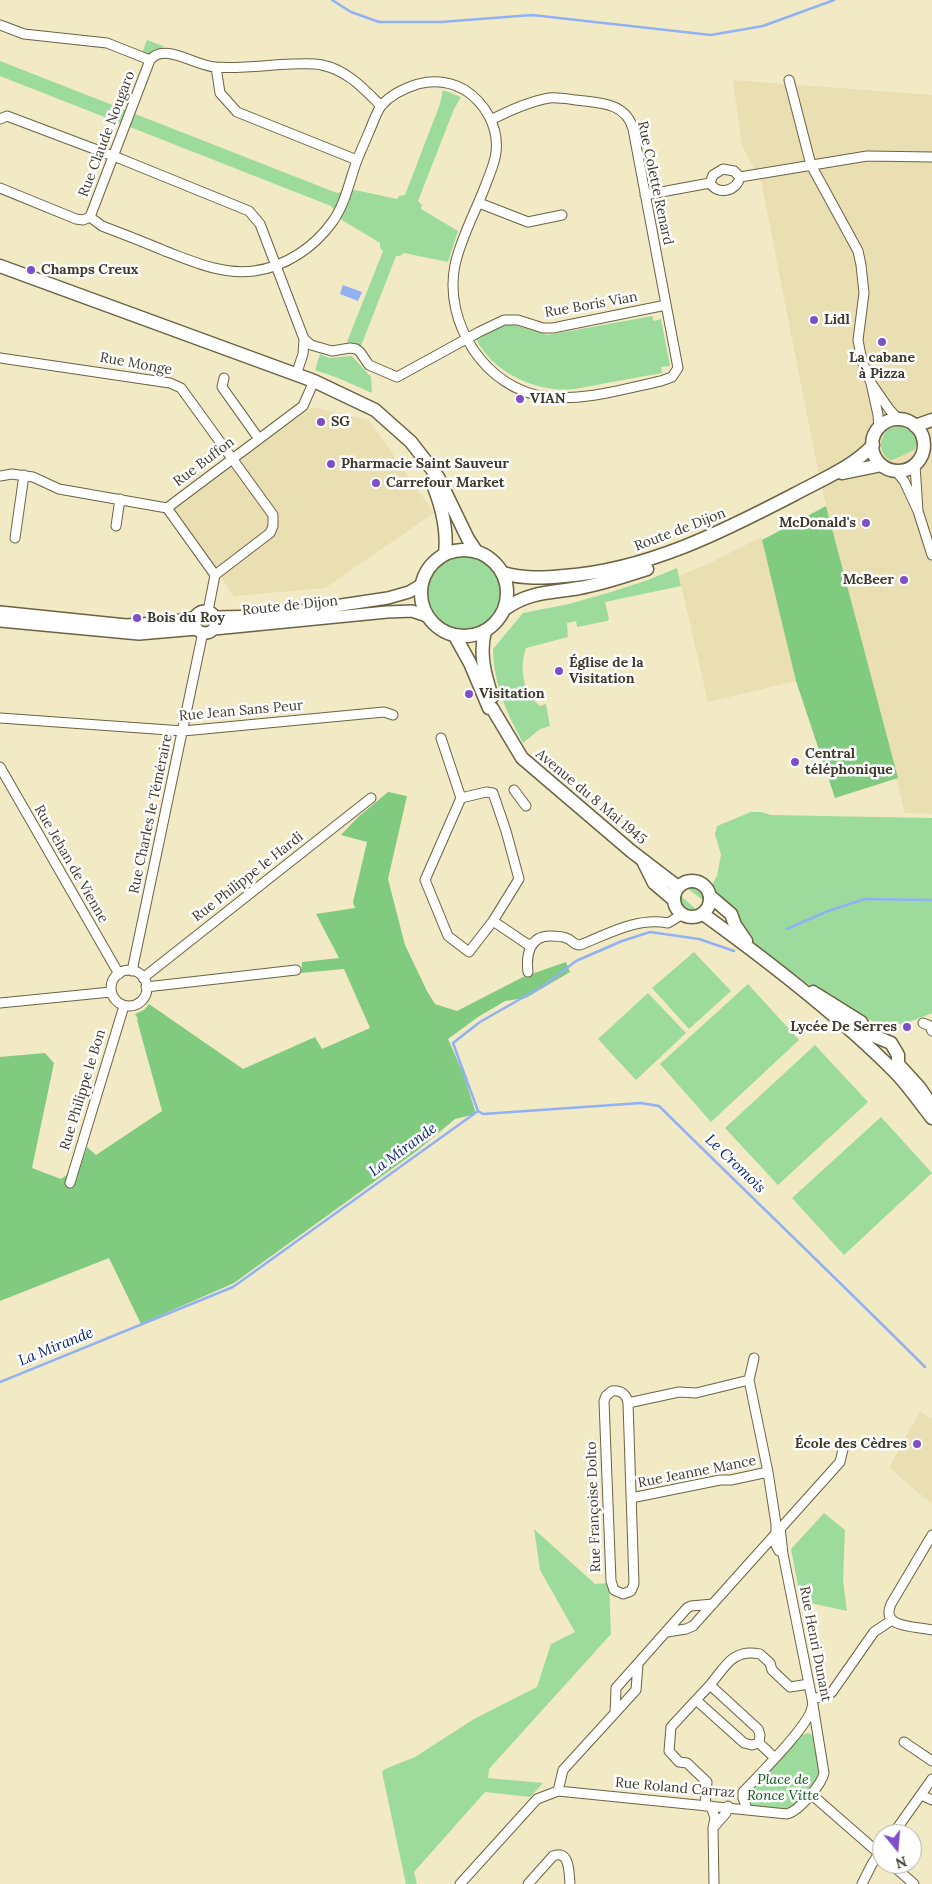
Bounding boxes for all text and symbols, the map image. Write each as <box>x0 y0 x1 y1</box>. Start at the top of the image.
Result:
street label: Rue Claude Nougaro <box>75 69 139 199</box>
street label: Rue Colette Renard <box>634 119 676 247</box>
place label: Champs Creux <box>41 262 138 278</box>
marker: Champs Creux <box>25 264 37 276</box>
street label: Rue Boris Vian <box>543 289 639 321</box>
place label: Lidl <box>824 312 850 328</box>
marker: Lidl <box>808 314 820 326</box>
marker: La cabane à Pizza <box>876 336 888 348</box>
street label: Rue Monge <box>99 349 173 379</box>
place label: La cabane à Pizza <box>849 350 915 382</box>
place label: VIAN <box>530 391 566 407</box>
marker: VIAN <box>514 393 526 405</box>
place label: SG <box>331 414 350 430</box>
marker: SG <box>315 416 327 428</box>
street label: Rue Buffon <box>170 434 238 490</box>
place label: Pharmacie Saint Sauveur <box>341 456 509 472</box>
marker: Pharmacie Saint Sauveur <box>325 458 337 470</box>
place label: Carrefour Market <box>386 475 505 491</box>
marker: Carrefour Market <box>370 477 382 489</box>
street label: Route de Dijon <box>632 505 728 555</box>
place label: McDonald's <box>779 515 856 531</box>
marker: McDonald's <box>860 517 872 529</box>
place label: McBeer <box>843 572 894 588</box>
marker: McBeer <box>898 574 910 586</box>
street label: Route de Dijon <box>241 593 339 619</box>
place label: Bois du Roy <box>147 610 225 626</box>
marker: Bois du Roy <box>131 612 143 624</box>
place label: Église de la Visitation <box>569 655 644 688</box>
marker: Église de la Visitation <box>553 665 565 677</box>
place label: Visitation <box>479 686 545 702</box>
marker: Visitation <box>463 688 475 700</box>
street label: Rue Jean Sans Peur <box>178 697 304 725</box>
street label: Rue Charles le Téméraire <box>126 732 176 896</box>
street label: Avenue du 8 Mai 1945 <box>532 746 650 848</box>
place label: Central téléphonique <box>805 746 893 779</box>
marker: Central téléphonique <box>789 756 801 768</box>
street label: Rue Jehan de Vienne <box>30 802 112 926</box>
street label: Rue Philippe le Hardi <box>189 828 307 926</box>
place label: Lycée De Serres <box>790 1019 897 1035</box>
marker: Lycée De Serres <box>901 1021 913 1033</box>
street label: Rue Philippe le Bon <box>57 1028 109 1152</box>
water label: La Mirande <box>366 1120 440 1180</box>
water label: Le Cromois <box>701 1131 769 1197</box>
water label: La Mirande <box>16 1324 96 1370</box>
place label: École des Cèdres <box>795 1436 907 1452</box>
marker: École des Cèdres <box>911 1438 923 1450</box>
street label: Rue Françoise Dolto <box>583 1441 605 1573</box>
street label: Rue Jeanne Mance <box>636 1452 758 1492</box>
street label: Rue Henri Dunant <box>796 1585 834 1703</box>
park label: Place de Ronce Vitte <box>747 1772 819 1804</box>
street label: Rue Roland Carraz <box>614 1774 736 1802</box>
north arrow <box>872 1824 922 1874</box>
text: N <box>893 1852 909 1873</box>

